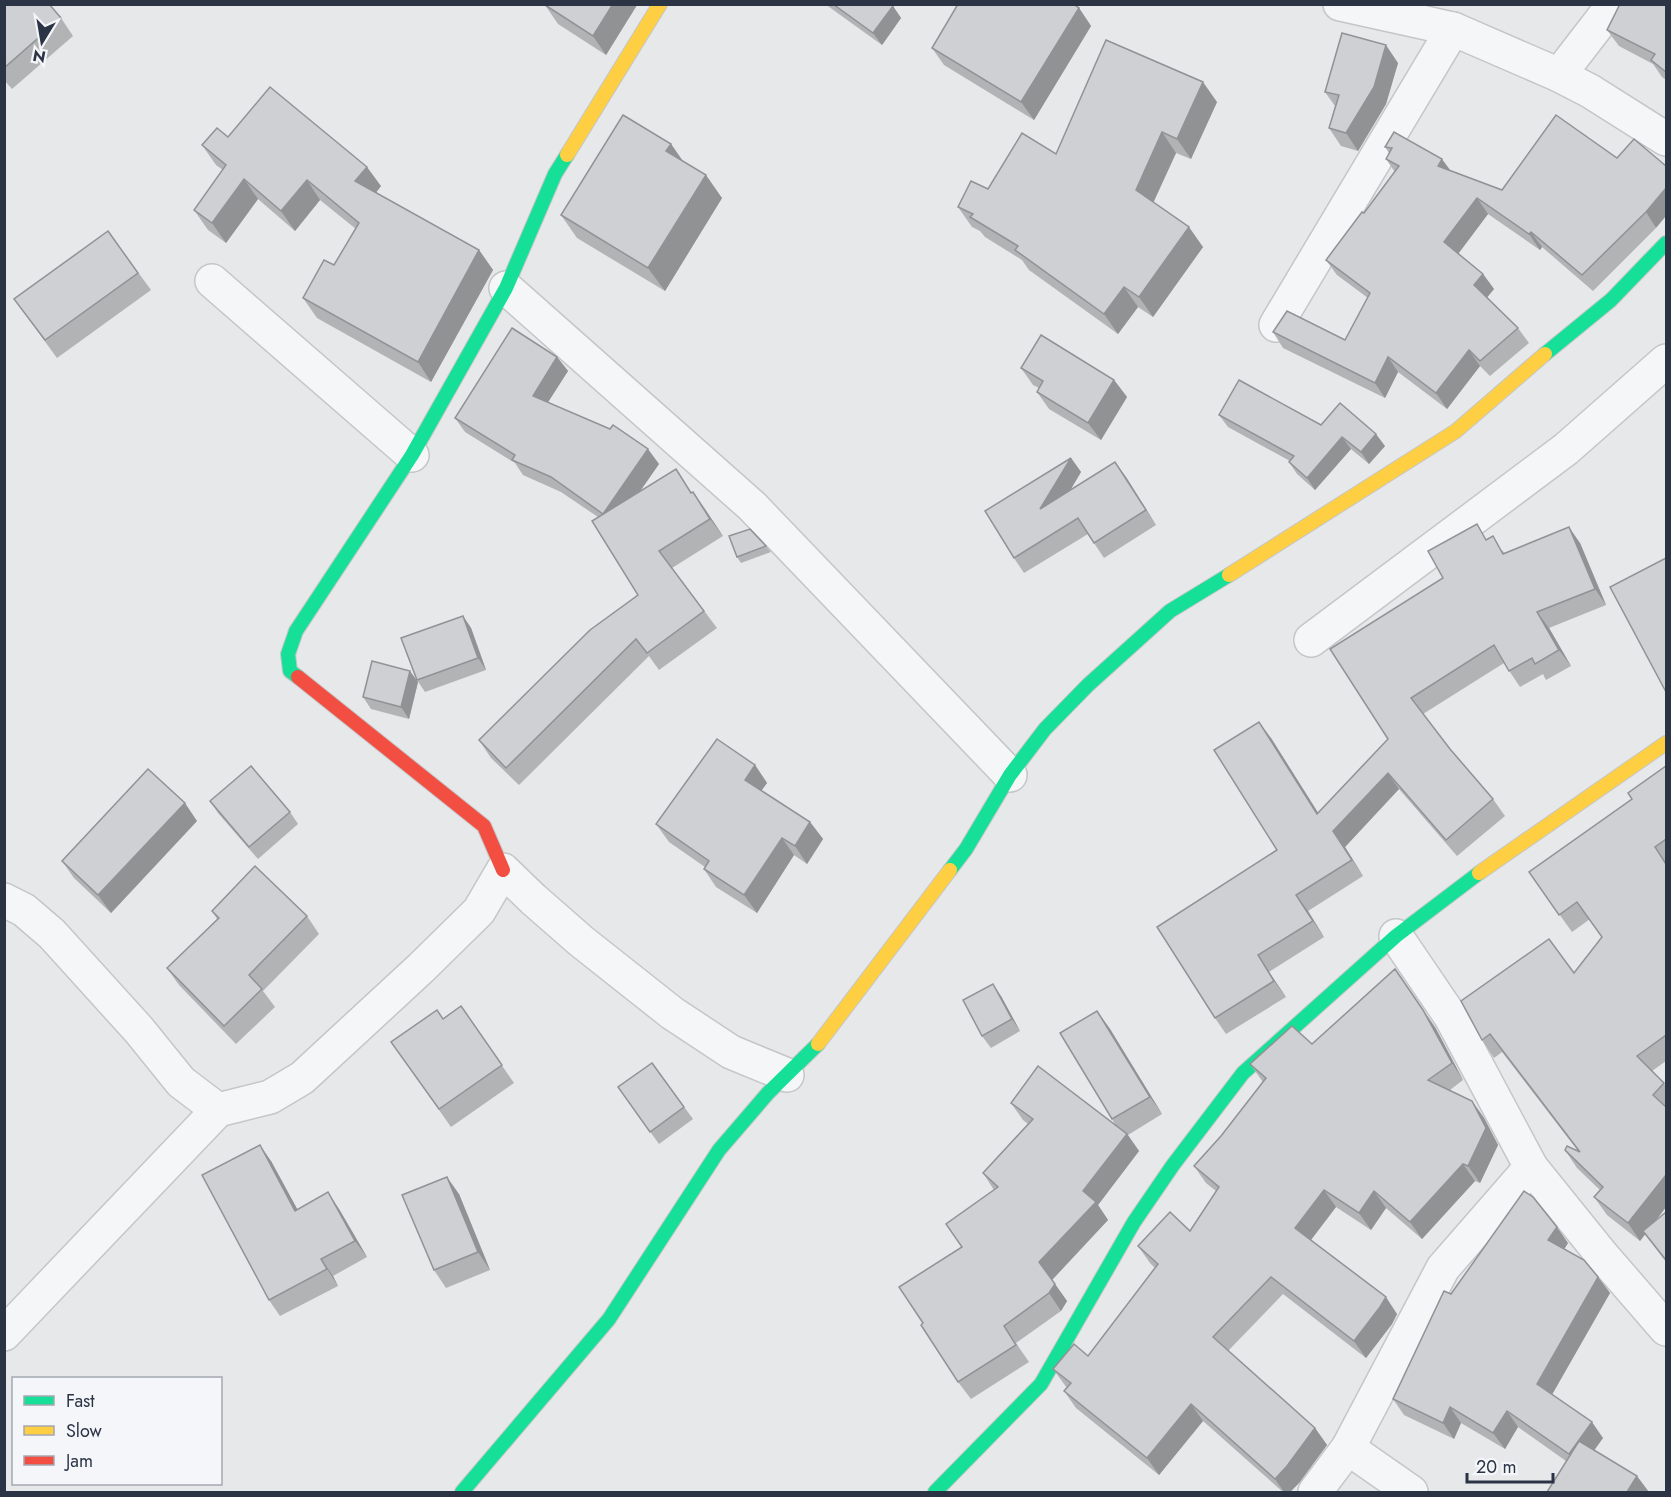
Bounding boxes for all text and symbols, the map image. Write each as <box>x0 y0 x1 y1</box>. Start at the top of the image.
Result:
north arrow <box>12 12 72 72</box>
text: N <box>31 44 48 69</box>
legend <box>12 1377 222 1485</box>
text: Fast <box>66 1388 95 1414</box>
text: Slow <box>66 1418 103 1444</box>
scale bar <box>1467 1446 1552 1484</box>
text: Jam <box>64 1448 93 1474</box>
text: 20 m <box>1476 1454 1516 1480</box>

